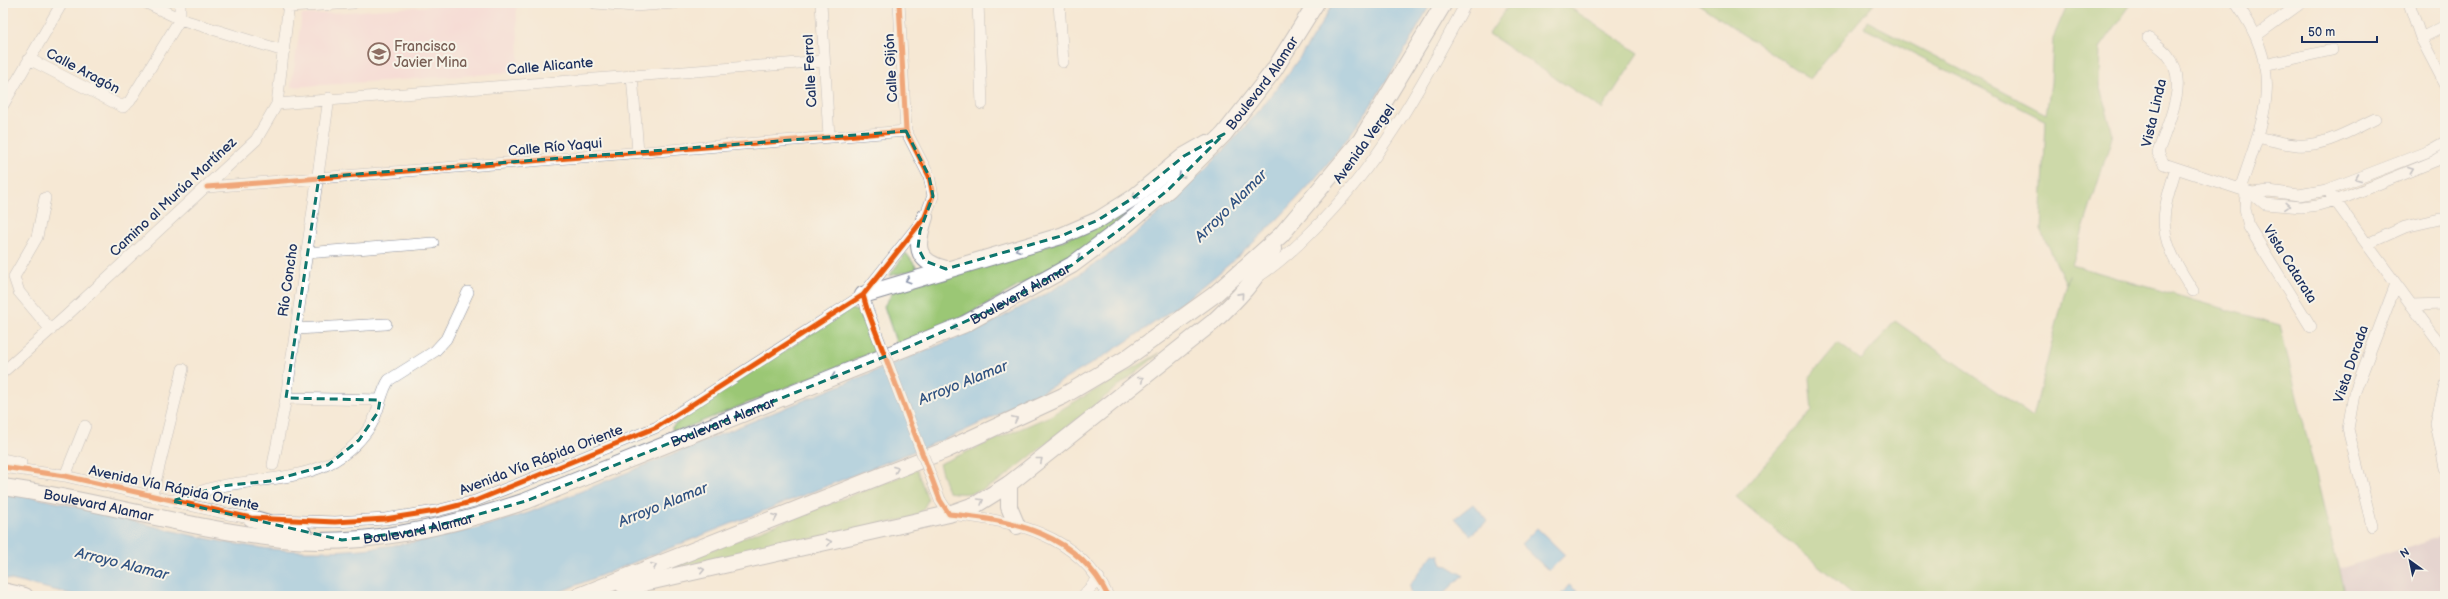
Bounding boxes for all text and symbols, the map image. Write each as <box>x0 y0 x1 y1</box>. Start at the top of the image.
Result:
scale bar <box>2302 18 2377 44</box>
text: 50 m <box>2308 25 2335 40</box>
street label: Boulevard Alamar <box>1222 32 1302 133</box>
street label: Calle Gijón <box>881 33 901 103</box>
street label: Calle Ferrol <box>800 34 820 108</box>
place label: Francisco Javier Mina <box>394 38 467 71</box>
school or university icon: Francisco Javier Mina <box>366 41 392 67</box>
street label: Calle Aragón <box>43 44 123 98</box>
street label: Calle Alicante <box>506 54 594 78</box>
street label: Vista Linda <box>2138 77 2170 149</box>
street label: Avenida Vergel <box>1330 101 1398 187</box>
street label: Camino al Murúa Martínez <box>106 134 240 260</box>
street label: Calle Río Yaqui <box>507 134 603 160</box>
water label: Arroyo Alamar <box>1190 165 1272 247</box>
one-way arrow <box>2407 167 2414 175</box>
one-way arrow <box>1178 172 1186 179</box>
one-way arrow <box>2354 174 2361 182</box>
one-way arrow <box>1132 191 1139 199</box>
one-way arrow <box>2284 202 2290 211</box>
street label: Vista Catarata <box>2259 222 2321 306</box>
street label: Río Concho <box>274 242 302 318</box>
one-way arrow <box>1014 244 1021 253</box>
one-way arrow <box>1078 254 1085 261</box>
street label: Boulevard Alamar <box>967 259 1074 328</box>
one-way arrow <box>905 275 912 284</box>
one-way arrow <box>1236 293 1243 300</box>
one-way arrow <box>951 323 959 331</box>
street label: Vista Dorada <box>2330 323 2372 405</box>
water label: Arroyo Alamar <box>914 356 1012 410</box>
one-way arrow <box>831 372 839 380</box>
one-way arrow <box>1137 376 1144 383</box>
street label: Boulevard Alamar <box>668 392 779 450</box>
one-way arrow <box>1011 416 1019 424</box>
street label: Avenida Vía Rápida Oriente <box>457 421 625 499</box>
one-way arrow <box>1035 457 1042 464</box>
street label: Avenida Vía Rápida Oriente <box>87 462 261 514</box>
one-way arrow <box>892 466 899 474</box>
water label: Arroyo Alamar <box>614 478 712 532</box>
street label: Boulevard Alamar <box>42 485 156 525</box>
one-way arrow <box>977 498 984 505</box>
street label: Boulevard Alamar <box>362 509 476 547</box>
one-way arrow <box>771 514 778 522</box>
one-way arrow <box>826 538 832 546</box>
north arrow <box>2390 541 2430 581</box>
water label: Arroyo Alamar <box>73 543 172 585</box>
text: N <box>2398 545 2412 561</box>
one-way arrow <box>651 562 658 570</box>
one-way arrow <box>699 566 706 574</box>

